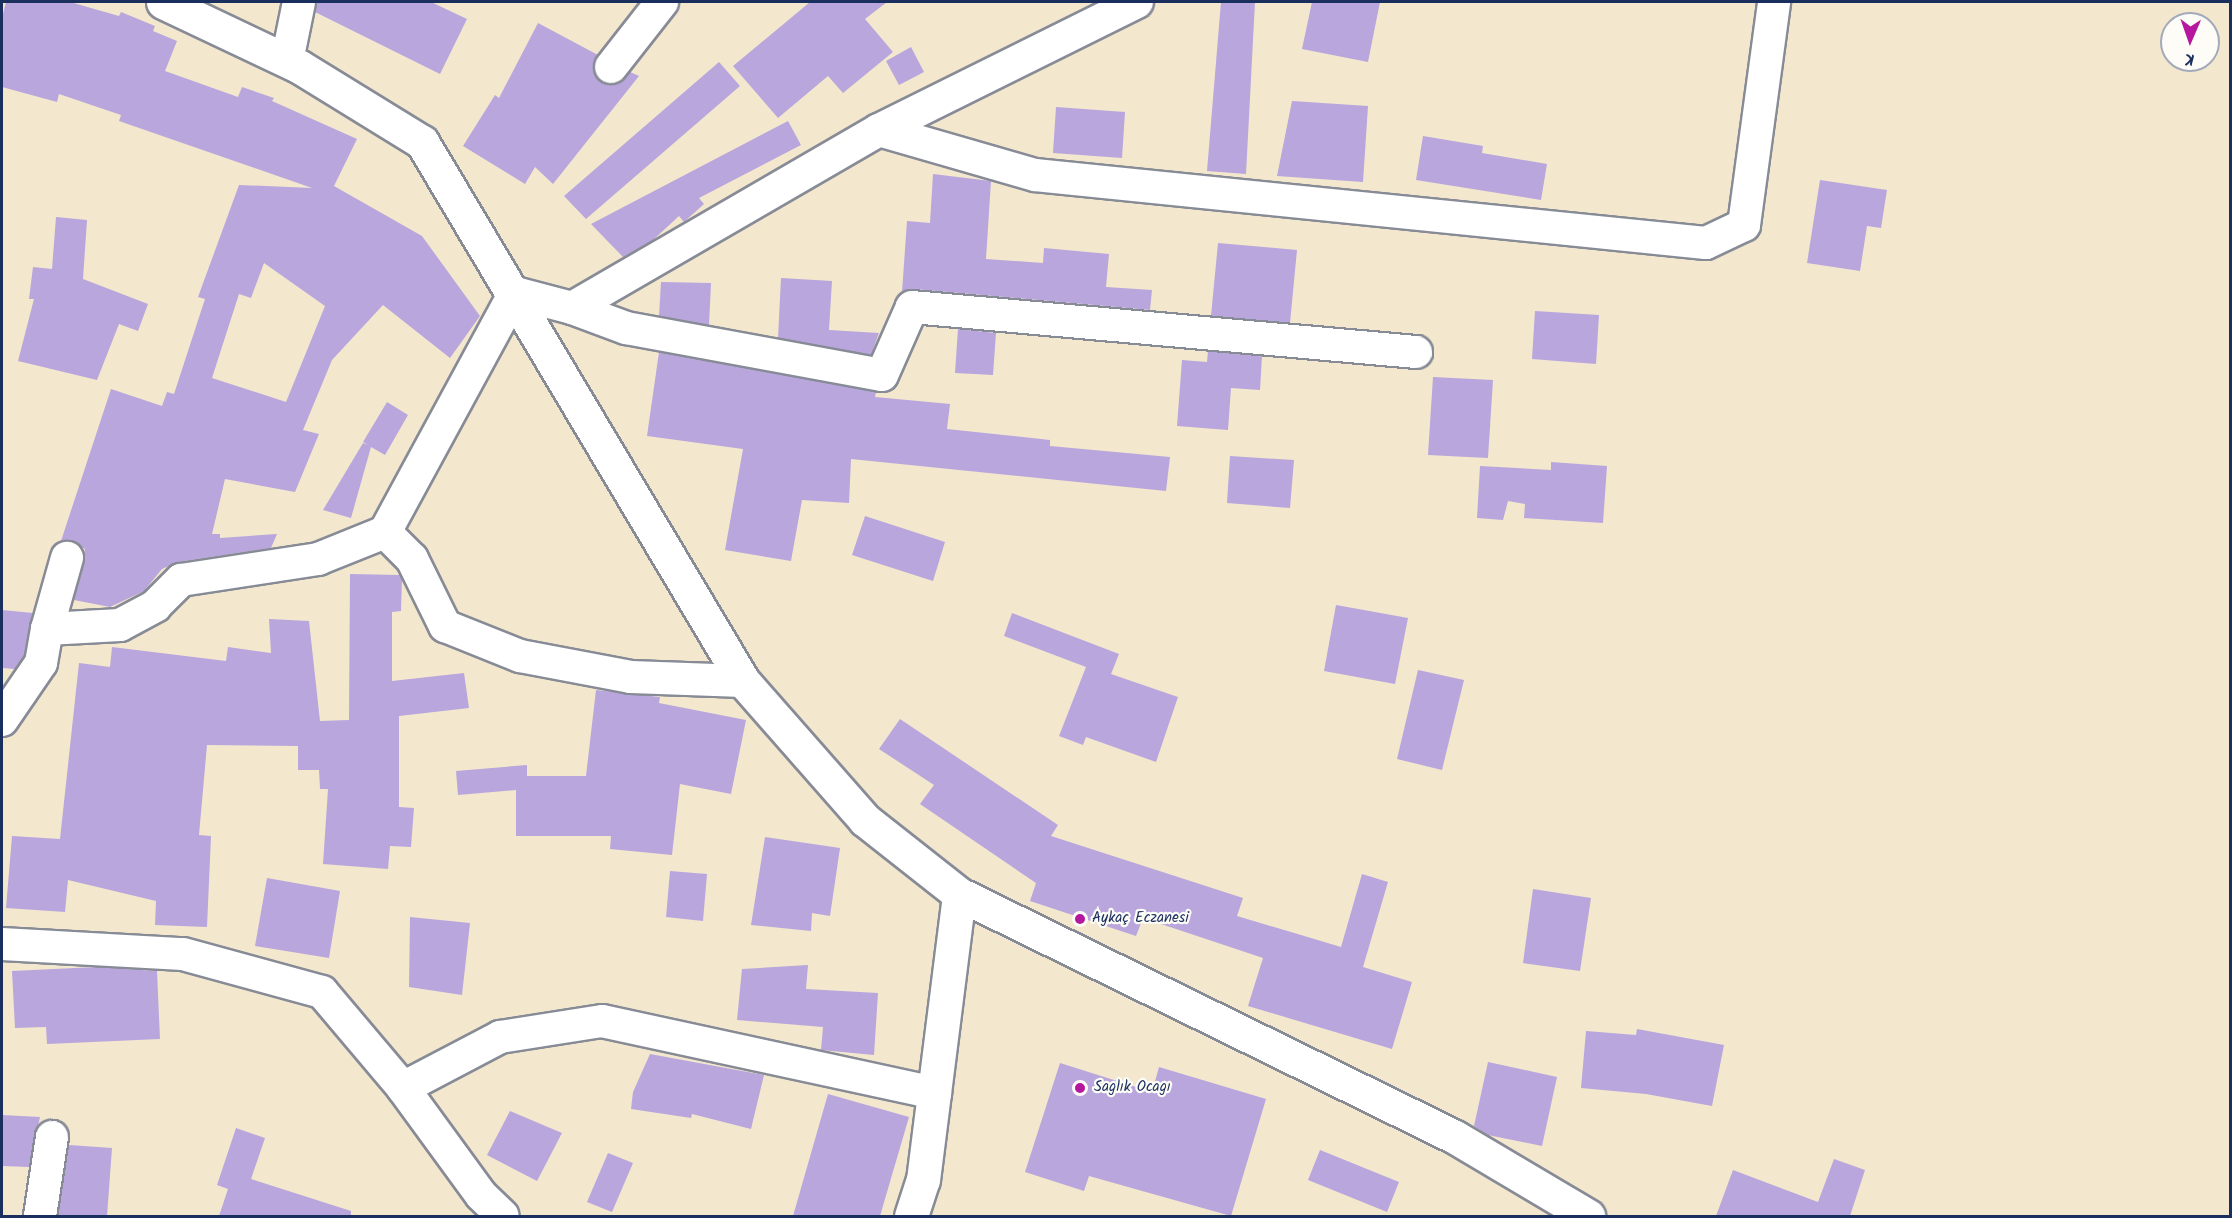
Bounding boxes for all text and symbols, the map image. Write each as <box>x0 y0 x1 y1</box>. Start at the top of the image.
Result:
north arrow <box>2160 12 2220 72</box>
text: K <box>2184 46 2195 71</box>
place label: Aykaç Eczanesi <box>1092 910 1189 928</box>
marker: Aykaç Eczanesi <box>1073 912 1087 926</box>
marker: Saglık Ocagı <box>1071 1079 1089 1097</box>
place label: Saglık Ocagı <box>1094 1079 1171 1097</box>

